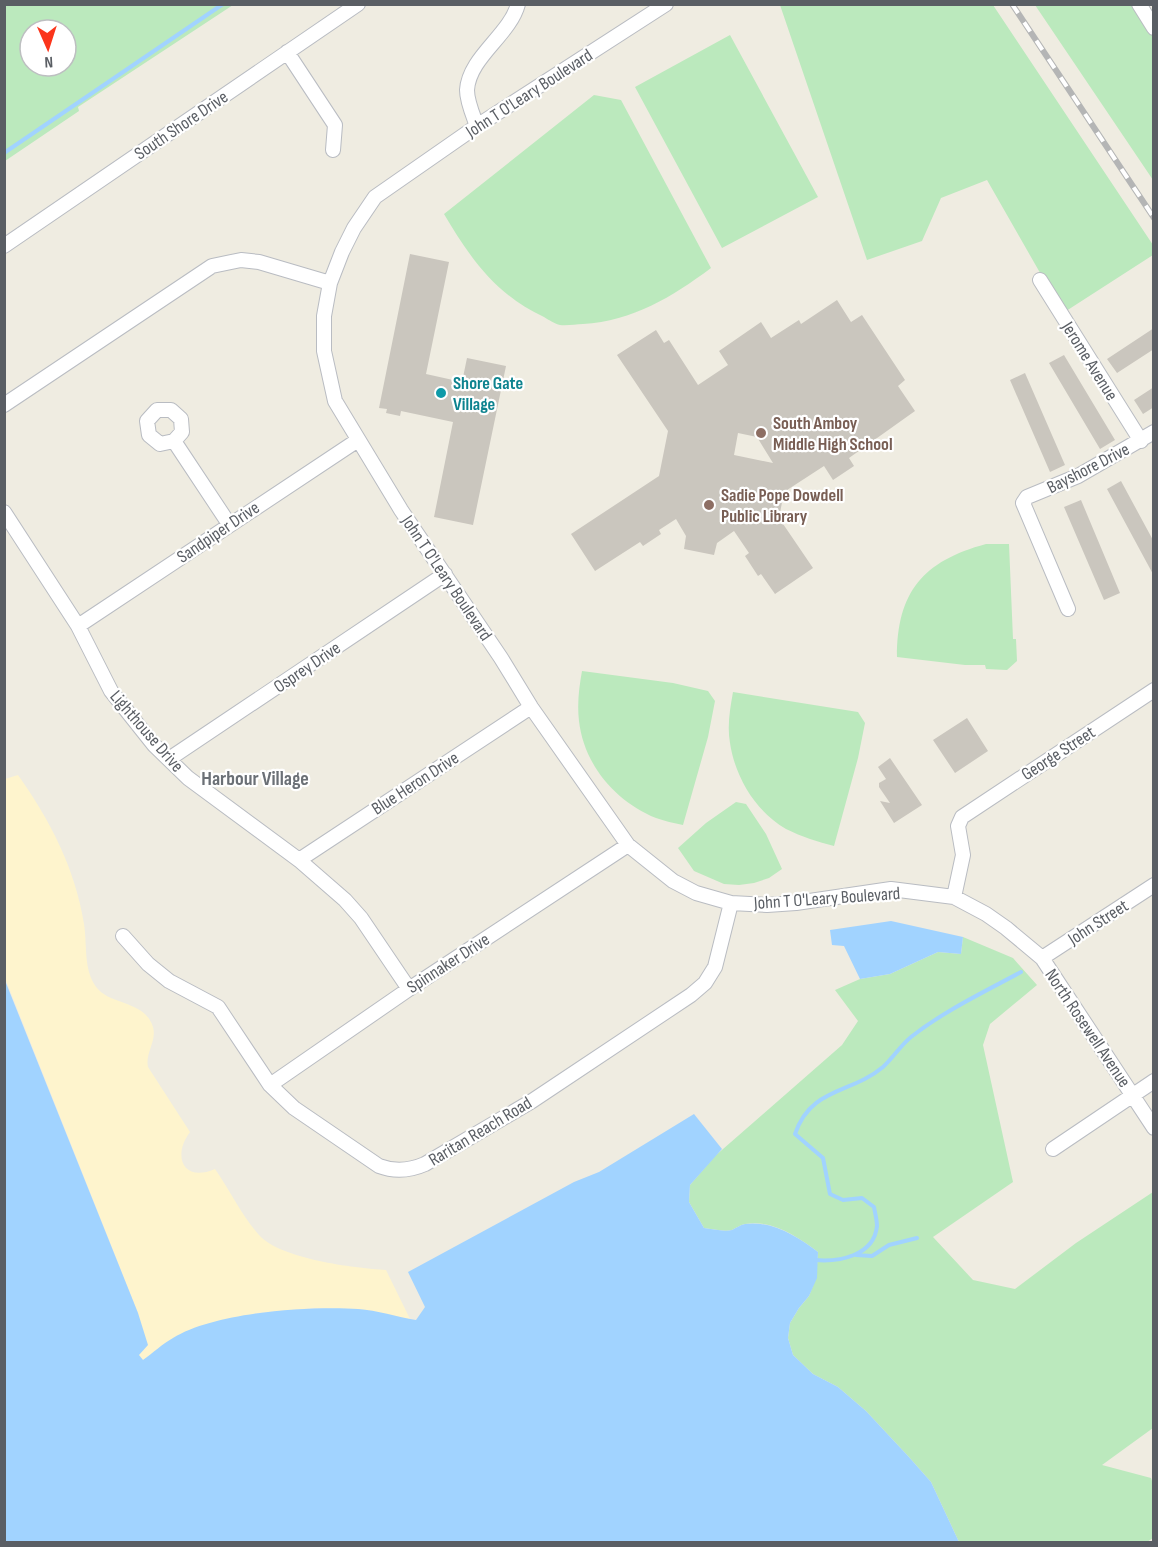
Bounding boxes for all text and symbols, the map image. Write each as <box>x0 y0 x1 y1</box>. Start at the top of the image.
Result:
north arrow <box>18 18 78 78</box>
street label: John T O'Leary Boulevard <box>461 45 596 143</box>
text: N <box>44 52 53 71</box>
street label: South Shore Drive <box>131 87 232 164</box>
street label: Jerome Avenue <box>1057 317 1122 405</box>
place label: Shore Gate Village <box>453 373 523 415</box>
marker: Shore Gate Village <box>434 386 448 400</box>
place label: South Amboy Middle High School <box>773 413 893 455</box>
marker: South Amboy Middle High School <box>754 426 768 440</box>
street label: Bayshore Drive <box>1043 439 1133 498</box>
place label: Sadie Pope Dowdell Public Library <box>721 485 843 527</box>
street label: Sandpiper Drive <box>173 497 263 568</box>
marker: Sadie Pope Dowdell Public Library <box>702 498 716 512</box>
street label: John T O'Leary Boulevard <box>396 511 496 645</box>
street label: Osprey Drive <box>270 637 345 697</box>
street label: Lighthouse Drive <box>106 686 188 776</box>
street label: George Street <box>1017 722 1099 785</box>
street label: Blue Heron Drive <box>368 747 463 819</box>
district label: Harbour Village <box>201 767 309 791</box>
street label: John T O'Leary Boulevard <box>752 883 901 914</box>
street label: John Street <box>1063 895 1133 950</box>
street label: Spinnaker Drive <box>403 929 493 998</box>
street label: North Rosewell Avenue <box>1040 965 1135 1091</box>
street label: Raritan Reach Road <box>425 1092 536 1170</box>

